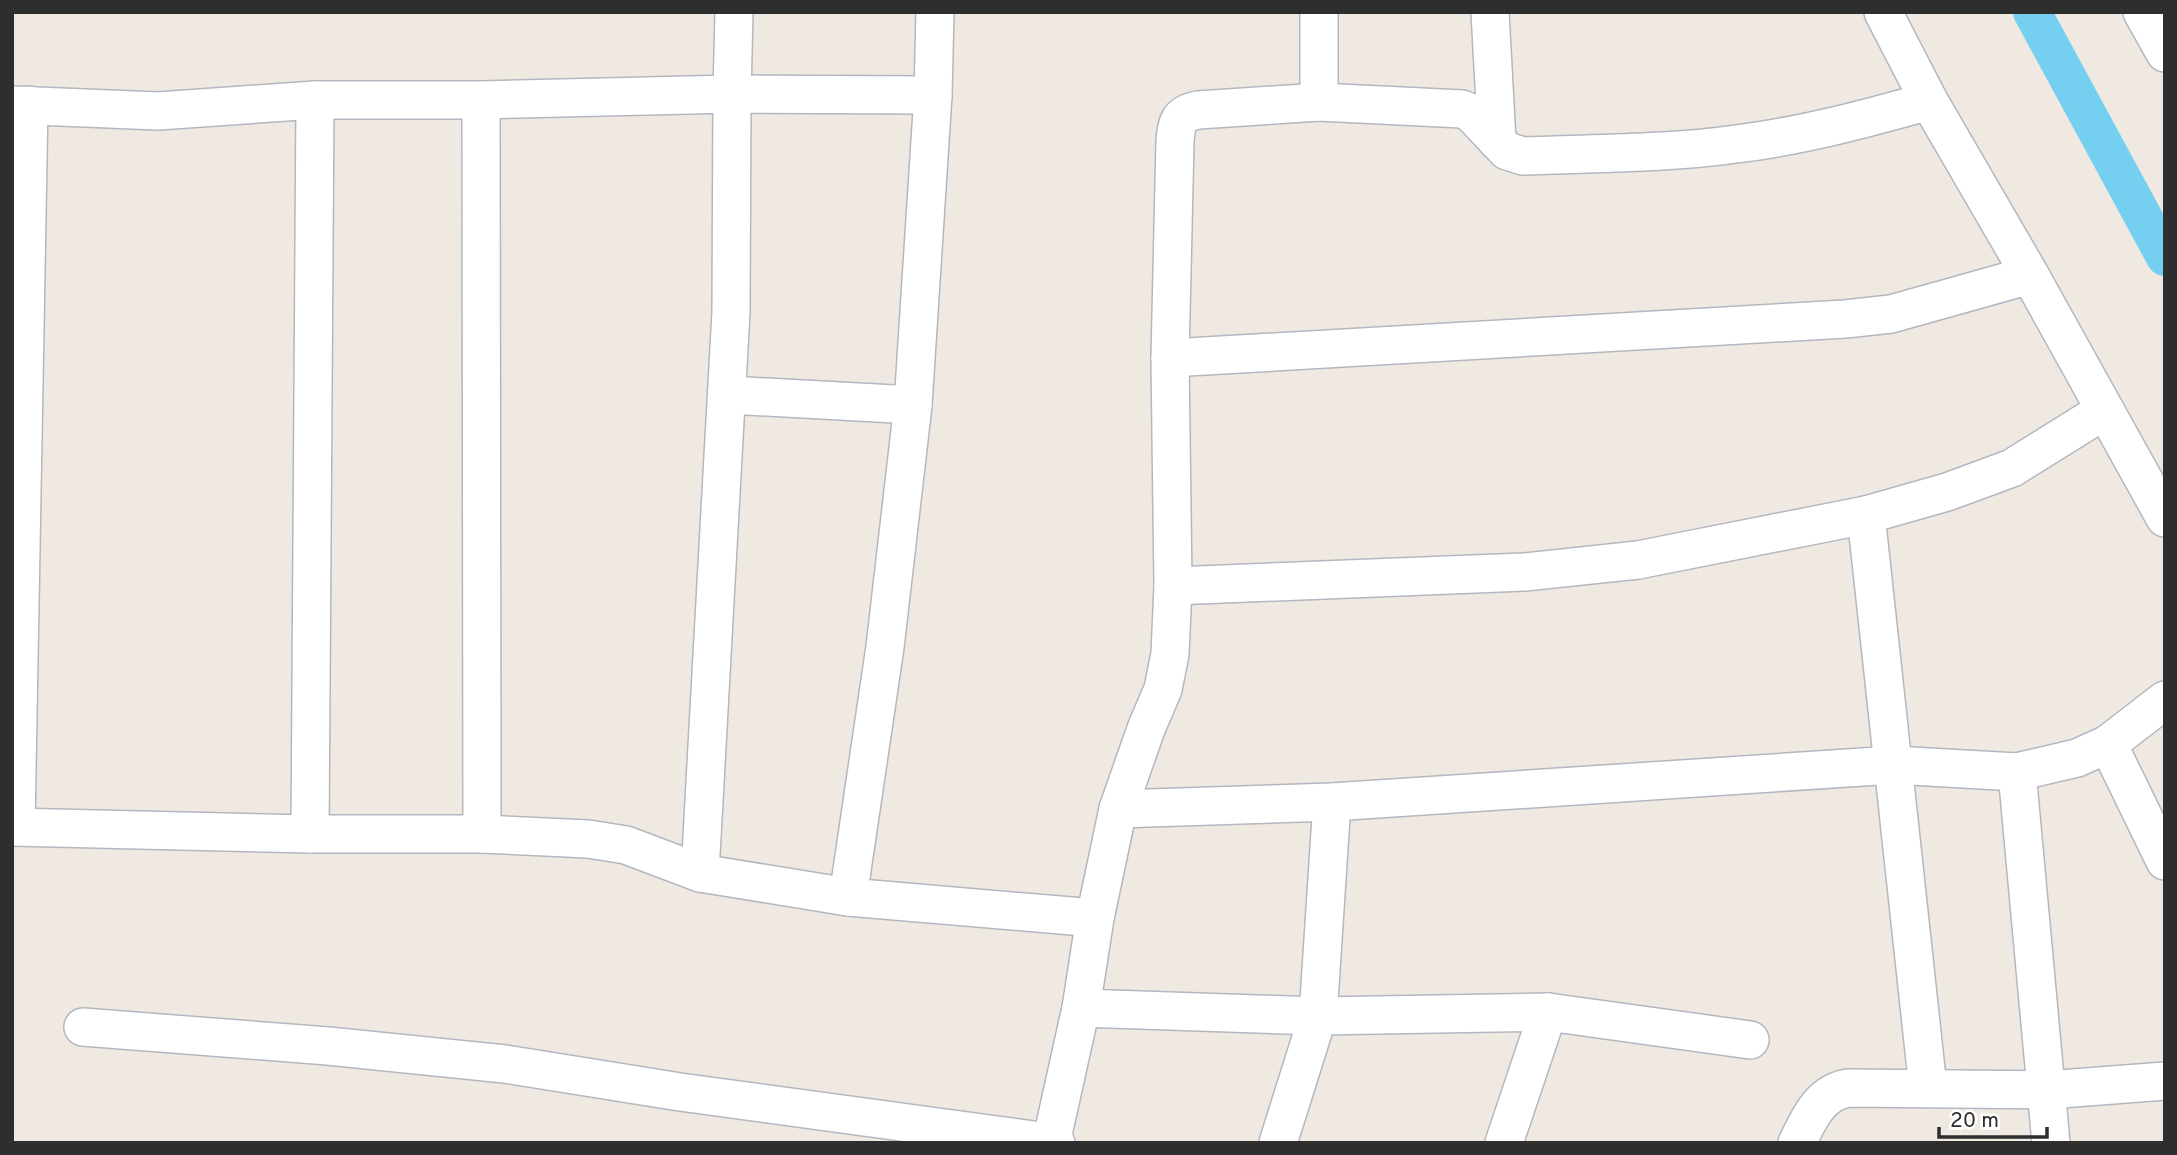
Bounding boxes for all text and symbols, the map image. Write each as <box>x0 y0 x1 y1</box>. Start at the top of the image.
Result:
scale bar <box>1939 1096 2048 1140</box>
text: 20 m <box>1950 1108 1999 1135</box>

